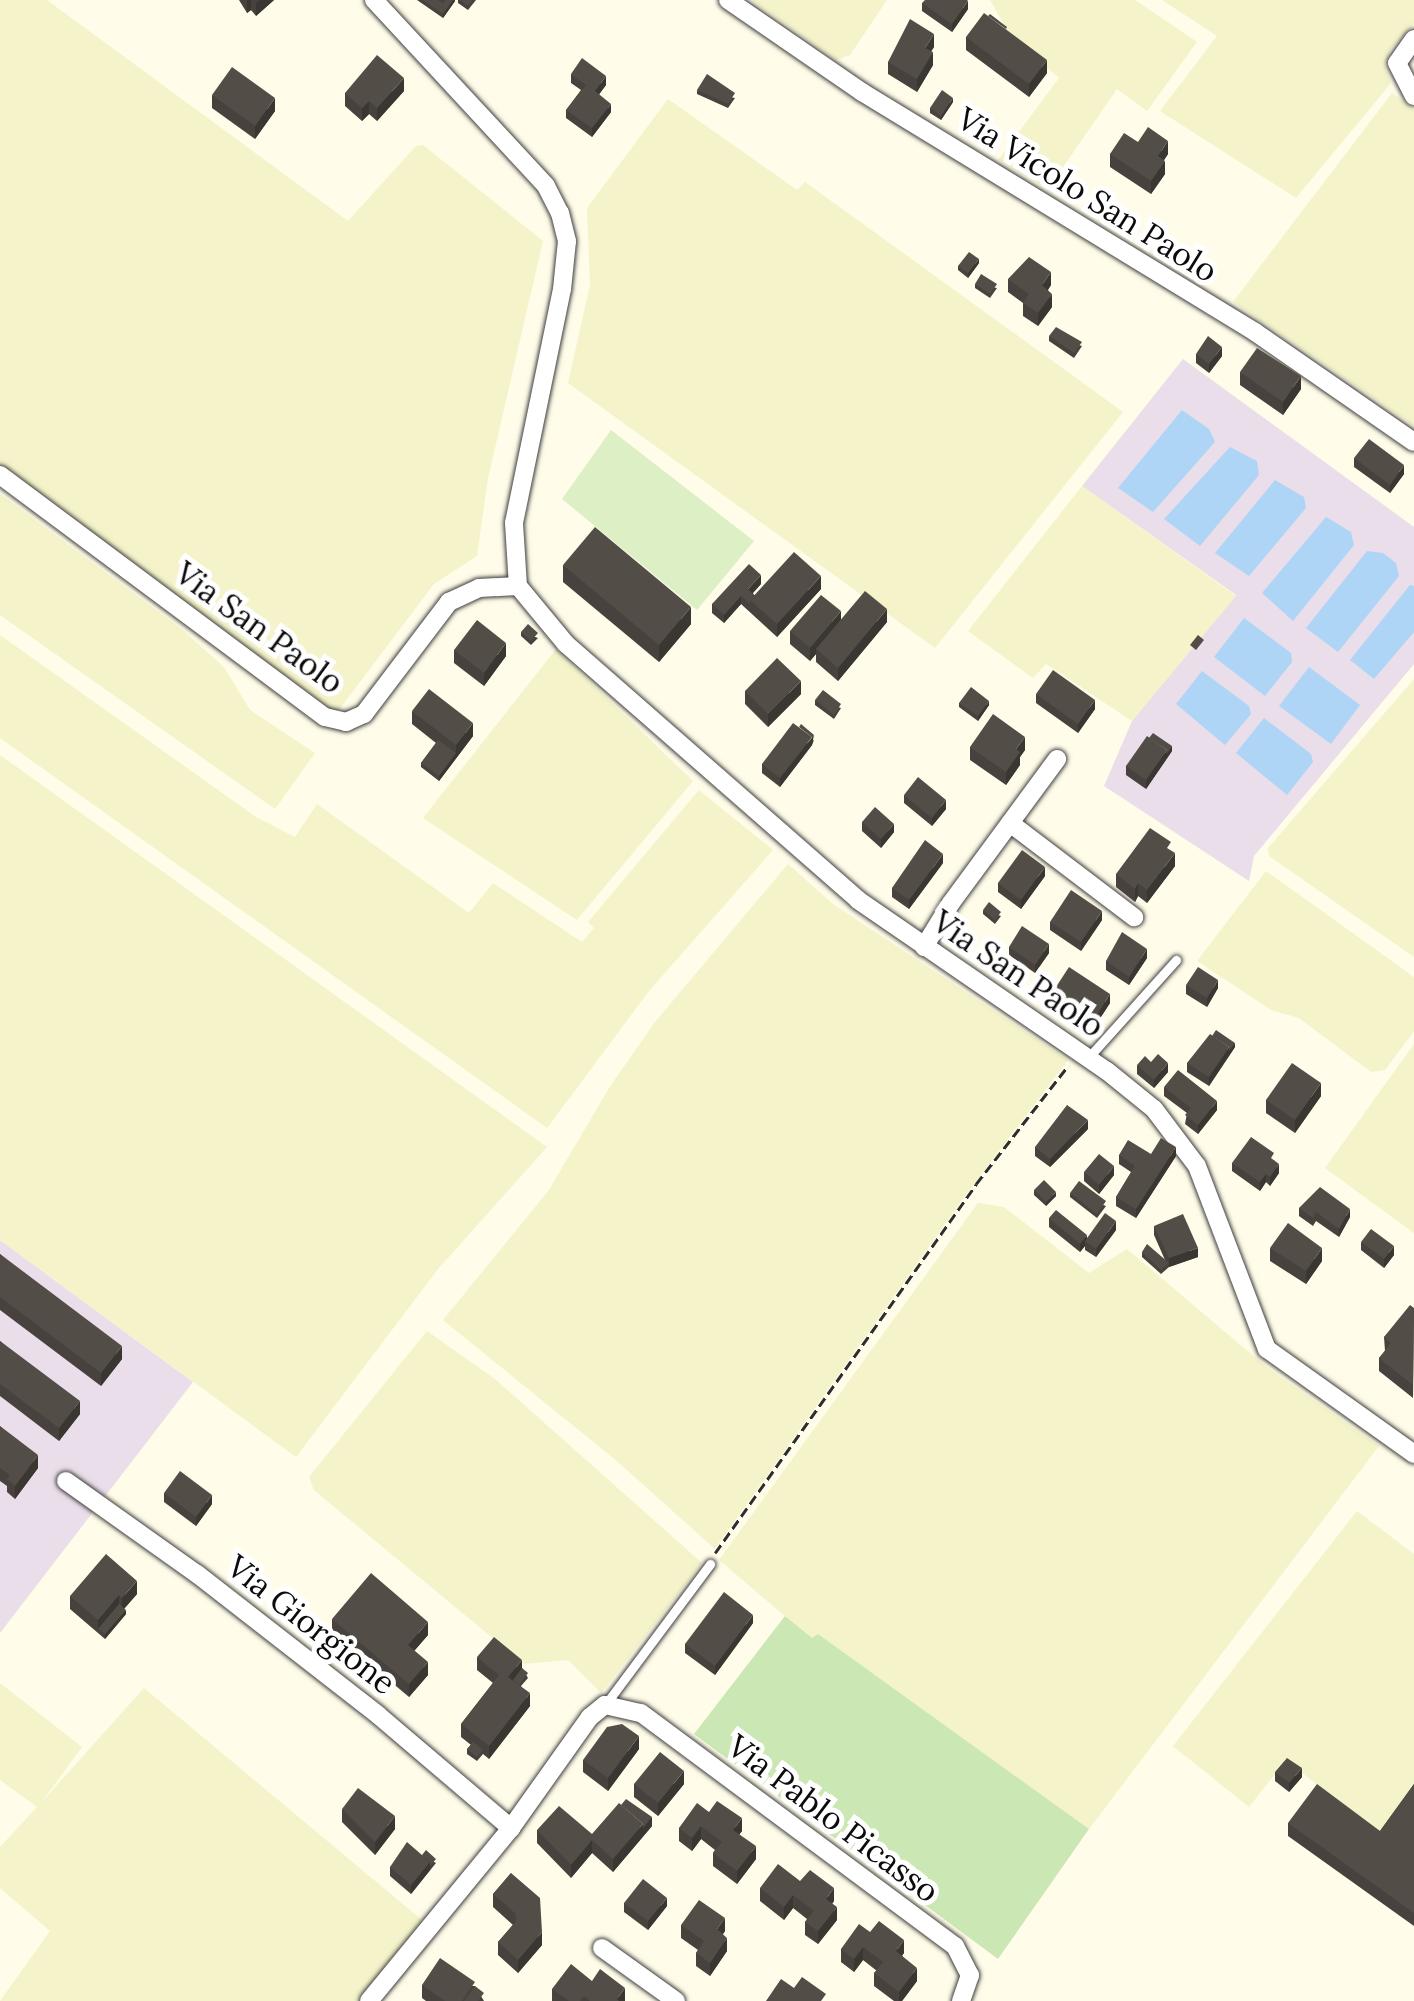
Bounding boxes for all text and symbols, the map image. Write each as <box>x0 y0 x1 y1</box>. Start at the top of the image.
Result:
street label: Via Vicolo San Paolo <box>950 99 1224 291</box>
street label: Via San Paolo <box>167 554 351 702</box>
street label: Via San Paolo <box>925 903 1111 1045</box>
street label: Via Giorgione <box>219 1547 403 1703</box>
street label: Via Pablo Picasso <box>720 1727 946 1911</box>

